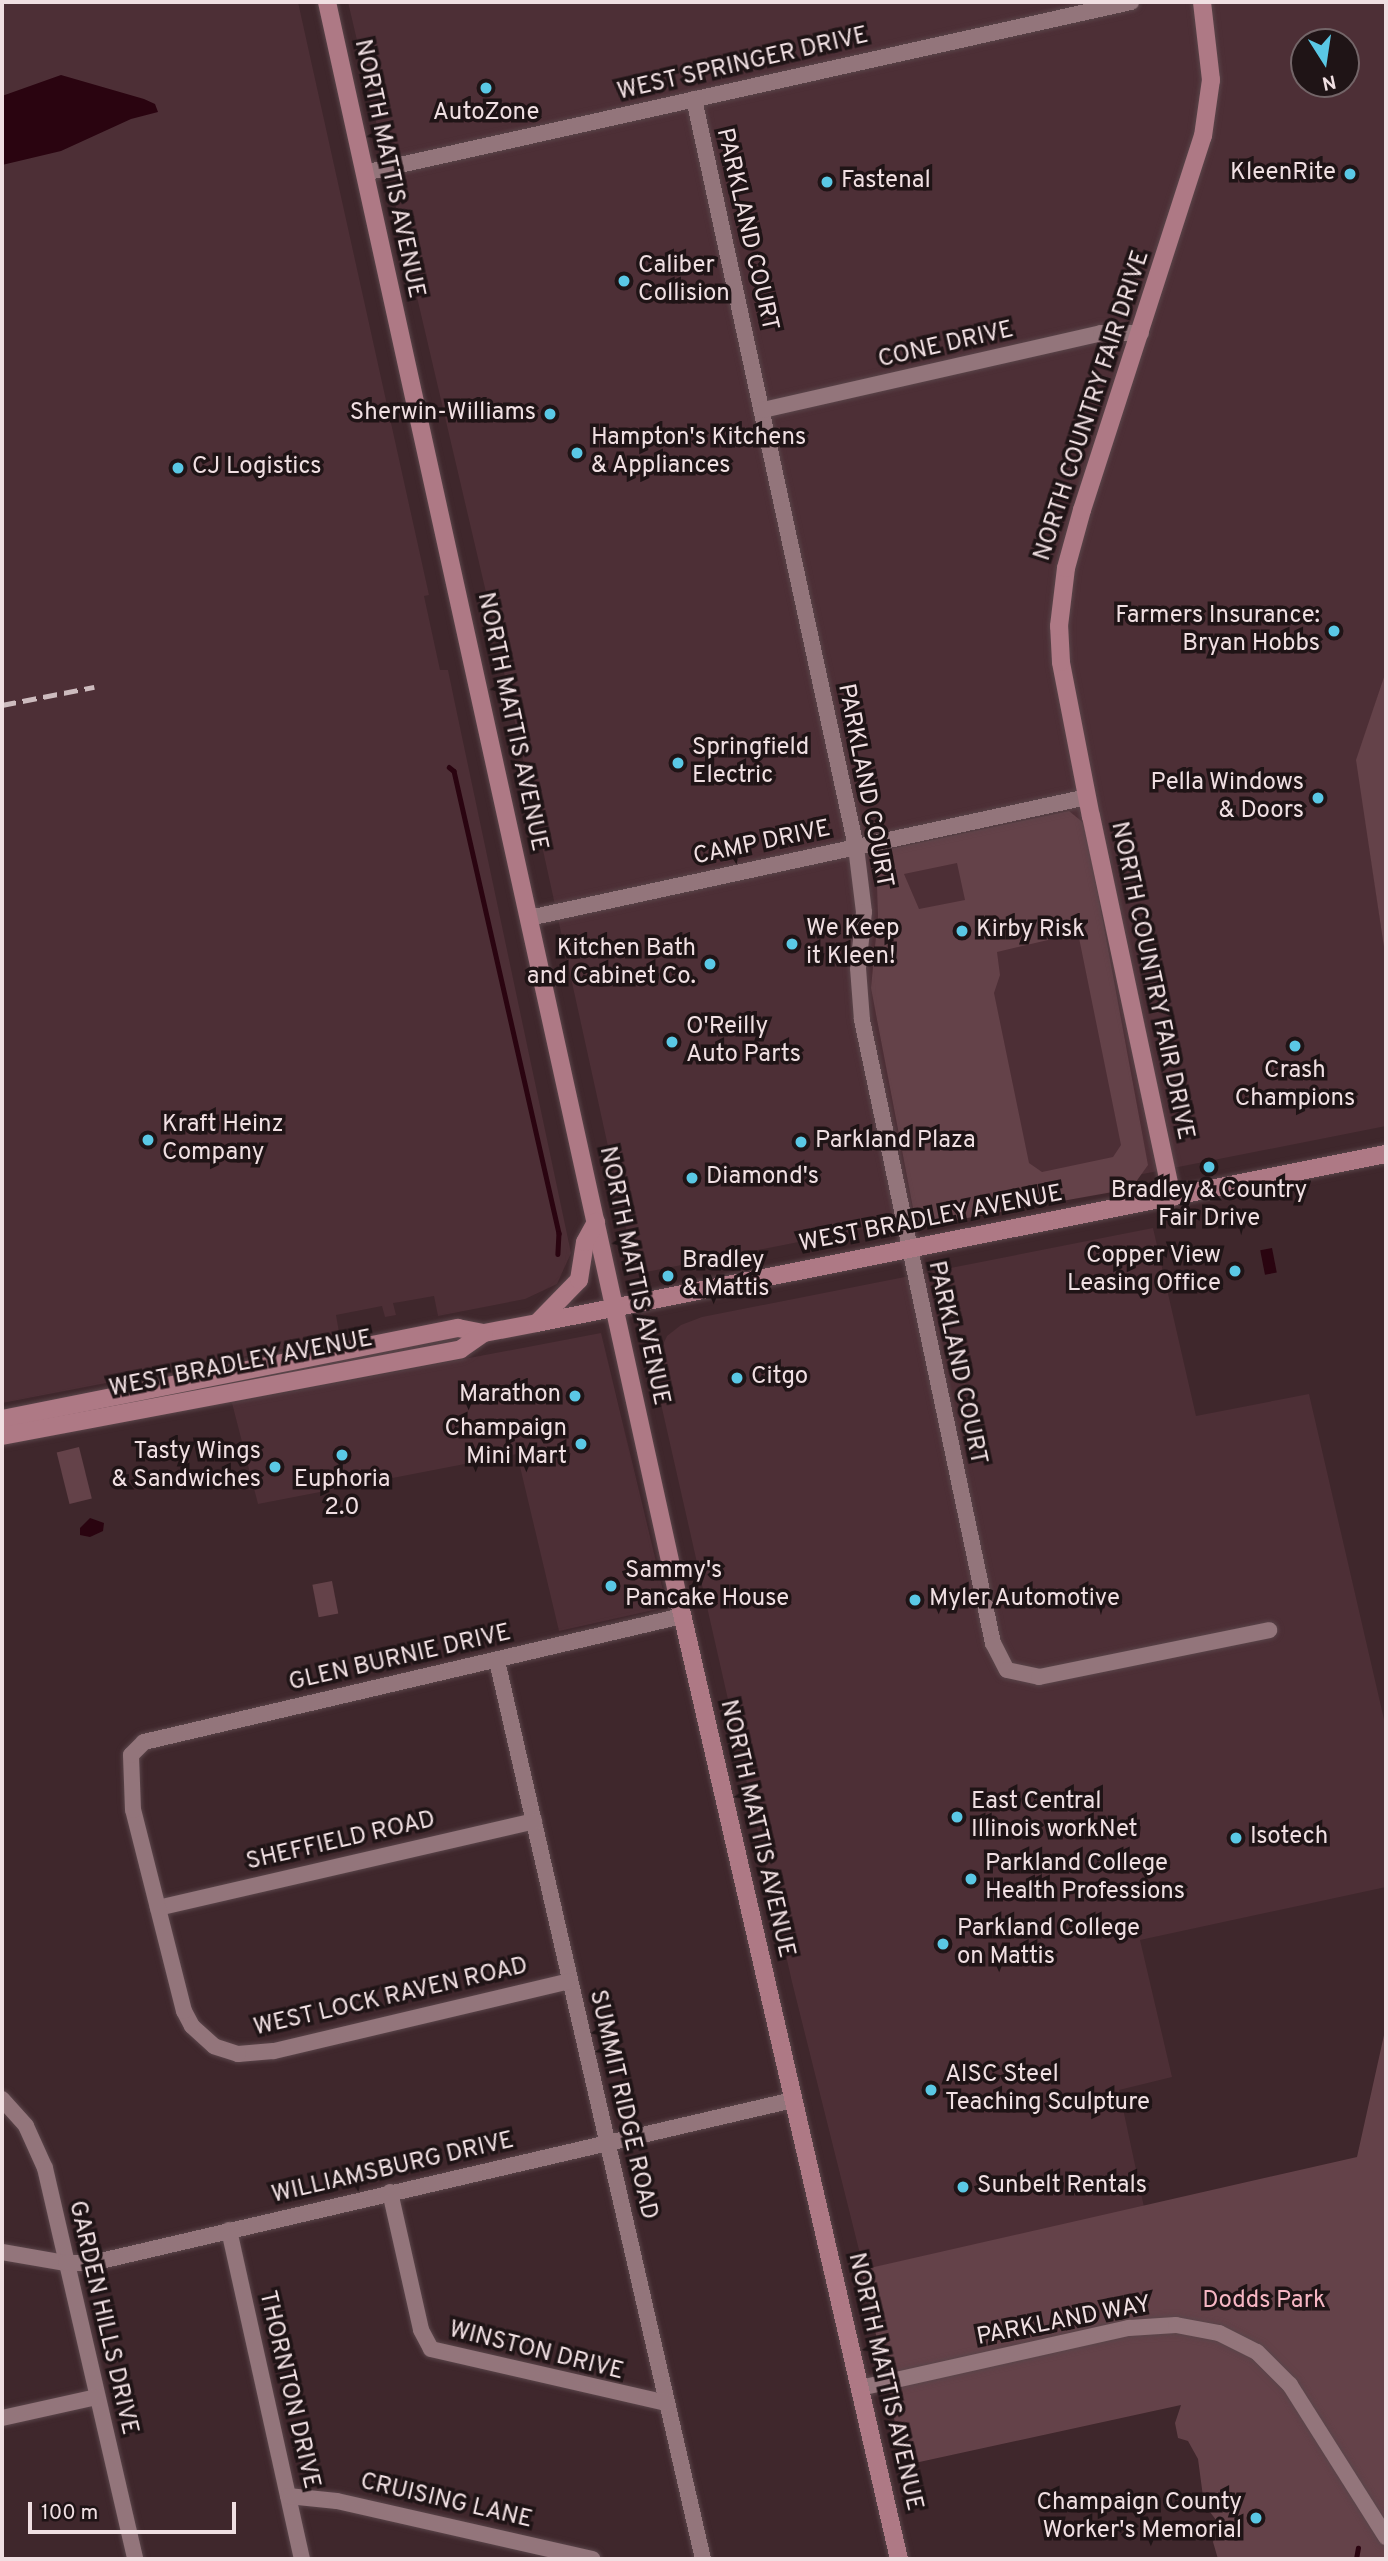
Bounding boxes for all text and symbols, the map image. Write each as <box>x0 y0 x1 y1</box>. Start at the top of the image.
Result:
street label: WEST SPRINGER DRIVE <box>614 22 872 108</box>
north arrow <box>1290 28 1360 98</box>
street label: NORTH MATTIS AVENUE <box>346 36 430 302</box>
text: N <box>1320 68 1338 95</box>
marker: AutoZone <box>478 80 494 96</box>
place label: AutoZone <box>433 100 539 128</box>
street label: PARKLAND COURT <box>709 126 783 334</box>
place label: KleenRite <box>1230 160 1336 188</box>
marker: KleenRite <box>1342 166 1358 182</box>
place label: Fastenal <box>841 168 931 196</box>
marker: Fastenal <box>819 174 835 190</box>
street label: NORTH COUNTRY FAIR DRIVE <box>1029 247 1157 565</box>
place label: Caliber Collision <box>638 253 730 309</box>
marker: Caliber Collision <box>616 273 632 289</box>
street label: CONE DRIVE <box>876 316 1016 376</box>
place label: Sherwin-Williams <box>350 400 536 428</box>
marker: Sherwin-Williams <box>542 406 558 422</box>
place label: Hampton's Kitchens & Appliances <box>591 425 806 481</box>
marker: Hampton's Kitchens & Appliances <box>569 445 585 461</box>
place label: CJ Logistics <box>192 454 321 482</box>
marker: CJ Logistics <box>170 460 186 476</box>
street label: NORTH MATTIS AVENUE <box>469 589 553 855</box>
place label: Farmers Insurance: Bryan Hobbs <box>1115 603 1320 659</box>
marker: Farmers Insurance: Bryan Hobbs <box>1326 623 1342 639</box>
street label: PARKLAND COURT <box>830 681 898 891</box>
place label: Springfield Electric <box>692 735 809 791</box>
marker: Springfield Electric <box>670 755 686 771</box>
place label: Pella Windows & Doors <box>1150 770 1304 826</box>
marker: Pella Windows & Doors <box>1310 790 1326 806</box>
street label: CAMP DRIVE <box>691 815 833 873</box>
street label: NORTH COUNTRY FAIR DRIVE <box>1103 819 1199 1143</box>
place label: We Keep it Kleen! <box>806 916 900 972</box>
place label: Kirby Risk <box>976 917 1085 945</box>
marker: Kirby Risk <box>954 923 970 939</box>
place label: Kitchen Bath and Cabinet Co. <box>527 936 696 992</box>
marker: We Keep it Kleen! <box>784 936 800 952</box>
marker: Kitchen Bath and Cabinet Co. <box>702 956 718 972</box>
place label: O'Reilly Auto Parts <box>686 1014 801 1070</box>
marker: O'Reilly Auto Parts <box>664 1034 680 1050</box>
marker: Crash Champions <box>1287 1038 1303 1054</box>
place label: Crash Champions <box>1235 1058 1355 1114</box>
place label: Kraft Heinz Company <box>162 1112 284 1168</box>
place label: Parkland Plaza <box>815 1128 976 1156</box>
marker: Kraft Heinz Company <box>140 1132 156 1148</box>
marker: Parkland Plaza <box>793 1134 809 1150</box>
street label: NORTH MATTIS AVENUE <box>591 1143 675 1409</box>
marker: Bradley & Country Fair Drive <box>1201 1159 1217 1175</box>
place label: Diamond's <box>706 1164 819 1192</box>
marker: Diamond's <box>684 1170 700 1186</box>
place label: Bradley & Country Fair Drive <box>1111 1178 1307 1234</box>
street label: WEST BRADLEY AVENUE <box>795 1180 1067 1260</box>
place label: Copper View Leasing Office <box>1067 1243 1221 1299</box>
place label: Bradley & Mattis <box>682 1248 769 1304</box>
street label: PARKLAND COURT <box>920 1259 992 1467</box>
marker: Copper View Leasing Office <box>1227 1263 1243 1279</box>
marker: Bradley & Mattis <box>660 1268 676 1284</box>
street label: WEST BRADLEY AVENUE <box>105 1325 377 1405</box>
place label: Citgo <box>751 1364 808 1392</box>
marker: Citgo <box>729 1370 745 1386</box>
place label: Marathon <box>459 1382 561 1410</box>
marker: Marathon <box>567 1388 583 1404</box>
place label: Champaign Mini Mart <box>444 1416 567 1472</box>
marker: Champaign Mini Mart <box>573 1436 589 1452</box>
place label: Tasty Wings & Sandwiches <box>111 1439 261 1495</box>
marker: Euphoria 2.0 <box>334 1447 350 1463</box>
marker: Tasty Wings & Sandwiches <box>267 1459 283 1475</box>
place label: Euphoria 2.0 <box>294 1467 390 1523</box>
place label: Sammy's Pancake House <box>625 1558 789 1614</box>
marker: Sammy's Pancake House <box>603 1578 619 1594</box>
place label: Myler Automotive <box>929 1586 1121 1614</box>
marker: Myler Automotive <box>907 1592 923 1608</box>
street label: GLEN BURNIE DRIVE <box>286 1619 514 1699</box>
street label: NORTH MATTIS AVENUE <box>712 1697 800 1961</box>
place label: East Central Illinois workNet <box>971 1789 1138 1845</box>
street label: SHEFFIELD ROAD <box>244 1806 438 1878</box>
marker: East Central Illinois workNet <box>949 1809 965 1825</box>
place label: Isotech <box>1250 1824 1328 1852</box>
marker: Isotech <box>1228 1830 1244 1846</box>
place label: Parkland College Health Professions <box>985 1851 1185 1907</box>
marker: Parkland College Health Professions <box>963 1871 979 1887</box>
place label: Parkland College on Mattis <box>957 1916 1140 1972</box>
marker: Parkland College on Mattis <box>935 1936 951 1952</box>
street label: WEST LOCK RAVEN ROAD <box>251 1952 531 2044</box>
street label: SUMMIT RIDGE ROAD <box>581 1987 663 2223</box>
place label: AISC Steel Teaching Sculpture <box>945 2062 1150 2118</box>
marker: AISC Steel Teaching Sculpture <box>923 2082 939 2098</box>
street label: WILLIAMSBURG DRIVE <box>269 2127 517 2211</box>
place label: Sunbelt Rentals <box>977 2173 1147 2201</box>
marker: Sunbelt Rentals <box>955 2179 971 2195</box>
street label: GARDEN HILLS DRIVE <box>61 2198 143 2438</box>
street label: NORTH MATTIS AVENUE <box>840 2250 928 2514</box>
street label: THORNTON DRIVE <box>251 2288 325 2492</box>
park label: Dodds Park <box>1202 2288 1326 2316</box>
street label: PARKLAND WAY <box>974 2291 1154 2353</box>
street label: WINSTON DRIVE <box>446 2316 626 2388</box>
street label: CRUISING LANE <box>357 2468 535 2536</box>
scale bar <box>32 2488 240 2532</box>
place label: Champaign County Worker's Memorial <box>1037 2490 1242 2546</box>
text: 100 m <box>41 2500 98 2527</box>
marker: Champaign County Worker's Memorial <box>1248 2510 1264 2526</box>

